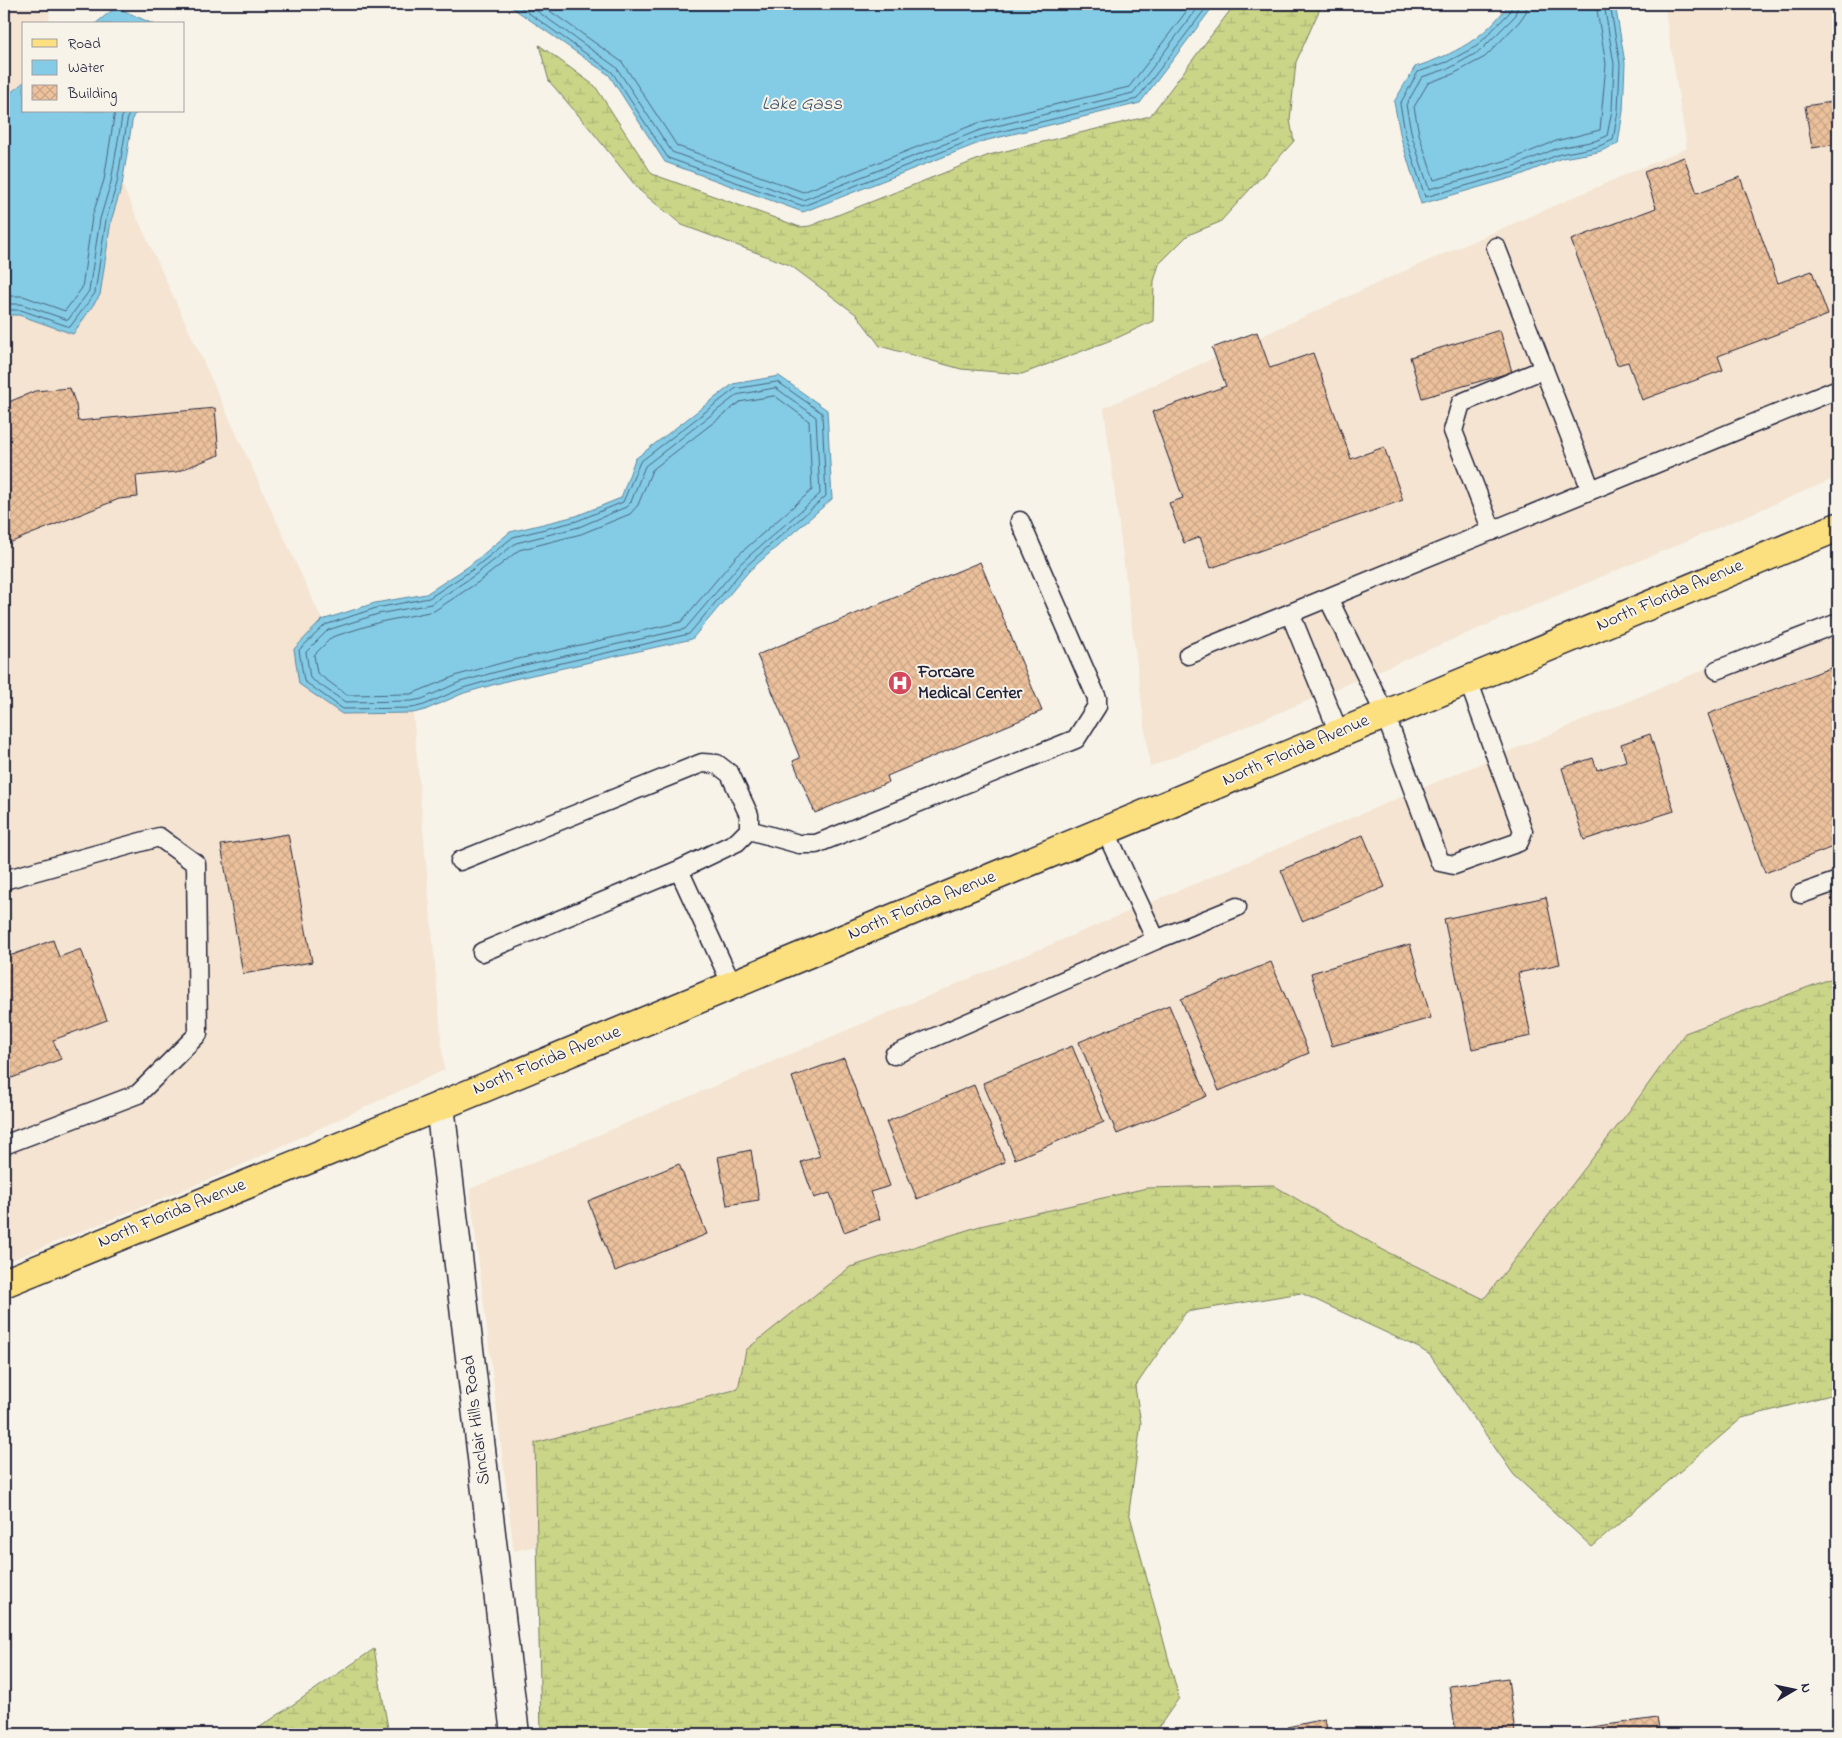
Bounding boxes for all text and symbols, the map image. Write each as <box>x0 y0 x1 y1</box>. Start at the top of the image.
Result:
legend <box>22 22 185 112</box>
text: Road <box>68 33 101 55</box>
text: Water <box>68 57 104 79</box>
text: Building <box>67 83 117 106</box>
water label: Lake Gass <box>762 91 843 118</box>
street label: North Florida Avenue <box>1593 553 1748 639</box>
place label: Forcare Medical Center <box>917 660 1023 707</box>
hospital icon: Forcare Medical Center <box>887 670 913 696</box>
street label: North Florida Avenue <box>1219 708 1374 794</box>
street label: North Florida Avenue <box>844 864 1001 948</box>
street label: North Florida Avenue <box>469 1019 626 1103</box>
street label: North Florida Avenue <box>94 1172 251 1256</box>
street label: Sinclair Hills Road <box>456 1354 498 1486</box>
north arrow <box>1770 1666 1820 1716</box>
text: N <box>1794 1682 1816 1695</box>

